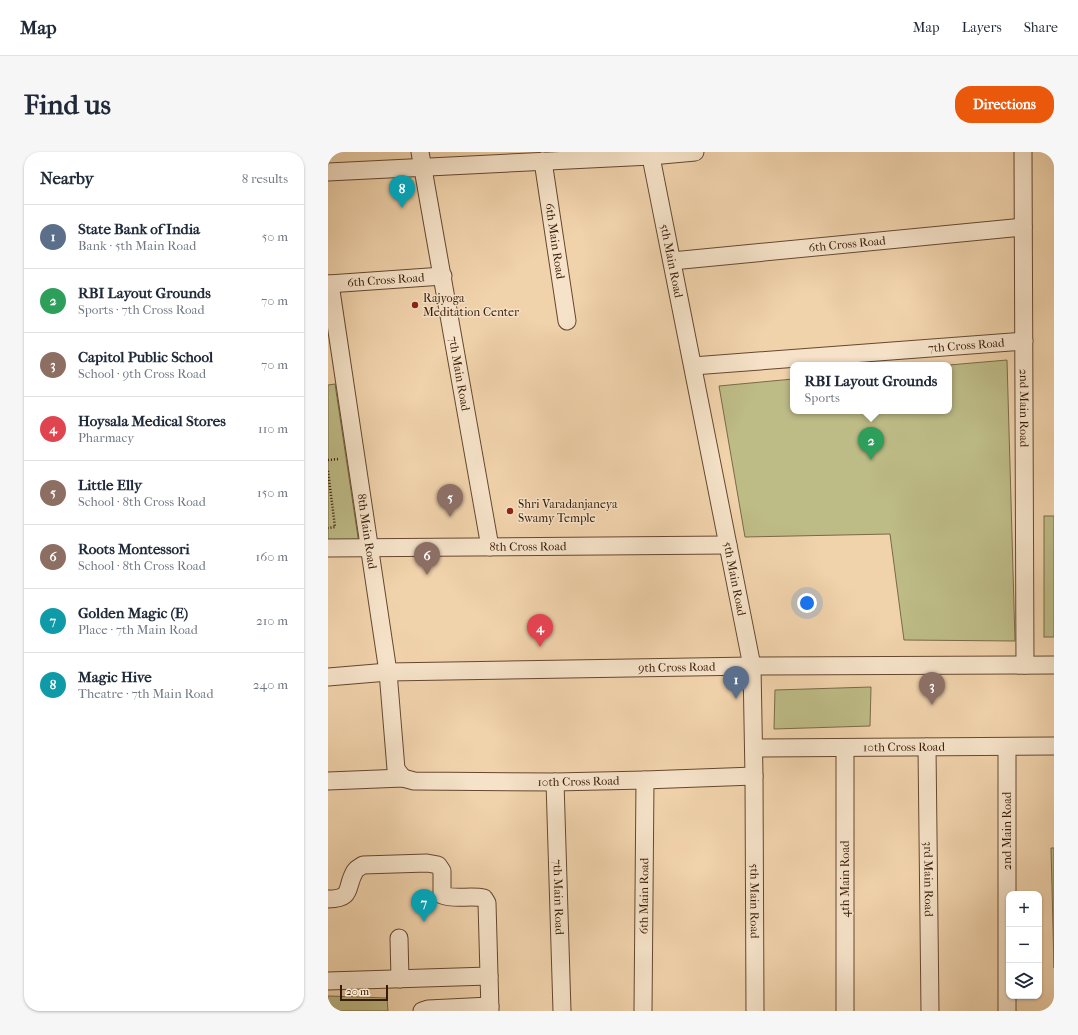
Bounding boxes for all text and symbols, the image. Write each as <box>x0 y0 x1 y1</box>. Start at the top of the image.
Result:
text: Map <box>20 17 56 39</box>
text: Map <box>913 19 940 36</box>
text: Layers <box>962 19 1002 36</box>
text: Share <box>1024 19 1058 36</box>
button: Directions <box>955 86 1054 123</box>
text: Find us <box>24 88 111 121</box>
text: Nearby <box>40 168 94 188</box>
text: 8 results <box>242 171 288 186</box>
pin: 8 <box>389 175 415 208</box>
street label: 6th Main Road <box>542 202 568 280</box>
text: State Bank of India <box>78 220 200 238</box>
street label: 5th Main Road <box>657 223 686 300</box>
text: 1 <box>51 229 55 244</box>
text: 50 m <box>262 229 288 244</box>
street label: 6th Cross Road <box>808 233 887 255</box>
text: Bank · 5th Main Road <box>78 238 196 253</box>
street label: 6th Cross Road <box>347 270 425 290</box>
text: RBI Layout Grounds <box>78 284 211 302</box>
place label: Rajyoga Meditation Center <box>423 291 520 319</box>
text: 2 <box>50 293 56 308</box>
text: 70 m <box>261 293 288 308</box>
marker: Rajyoga Meditation Center <box>410 300 420 310</box>
text: Sports · 7th Cross Road <box>78 302 205 317</box>
street label: 7th Main Road <box>446 335 473 413</box>
street label: 7th Cross Road <box>927 335 1005 355</box>
text: Capitol Public School <box>78 348 213 366</box>
text: 3 <box>50 357 56 372</box>
text: 70 m <box>261 357 288 372</box>
popup <box>790 362 952 414</box>
text: School · 9th Cross Road <box>78 366 206 381</box>
street label: 2nd Main Road <box>1017 369 1031 448</box>
text: RBI Layout Grounds <box>805 372 937 390</box>
text: Sports <box>805 390 840 405</box>
text: Hoysala Medical Stores <box>78 412 226 430</box>
text: 4 <box>49 421 57 436</box>
text: 110 m <box>258 421 288 436</box>
pin: 2 <box>858 427 884 460</box>
text: Pharmacy <box>78 430 134 445</box>
text: Little Elly <box>78 476 142 494</box>
pin: 5 <box>437 484 463 517</box>
text: 5 <box>50 485 56 500</box>
text: 150 m <box>257 485 288 500</box>
street label: 8th Main Road <box>354 493 380 570</box>
text: School · 8th Cross Road <box>78 494 206 509</box>
place label: Shri Varadanjaneya Swamy Temple <box>518 497 618 525</box>
marker: Shri Varadanjaneya Swamy Temple <box>505 506 515 516</box>
street label: 8th Cross Road <box>489 539 567 554</box>
text: Roots Montessori <box>78 540 190 558</box>
street label: 5th Main Road <box>720 540 749 617</box>
pin: 6 <box>414 542 440 575</box>
text: 6 <box>49 549 57 564</box>
text: 160 m <box>256 549 288 564</box>
text: School · 8th Cross Road <box>78 558 206 573</box>
your location <box>797 593 817 613</box>
text: Golden Magic (E) <box>78 604 188 622</box>
text: 7 <box>50 613 56 628</box>
text: 210 m <box>256 613 288 628</box>
pin: 4 <box>527 614 553 647</box>
text: Place · 7th Main Road <box>78 622 198 637</box>
street label: 9th Cross Road <box>638 660 716 675</box>
pin: 1 <box>723 666 749 699</box>
text: Magic Hive <box>78 668 152 686</box>
pin: 3 <box>919 672 945 705</box>
text: 8 <box>50 677 56 692</box>
text: 240 m <box>253 677 288 692</box>
text: Theatre · 7th Main Road <box>78 686 213 701</box>
street label: 10th Cross Road <box>863 740 945 754</box>
street label: 10th Cross Road <box>538 774 620 789</box>
street label: 2nd Main Road <box>1000 791 1014 870</box>
street label: 4th Main Road <box>838 840 852 918</box>
street label: 3rd Main Road <box>921 841 936 917</box>
street label: 6th Main Road <box>637 857 651 934</box>
street label: 7th Main Road <box>550 859 567 936</box>
street label: 5th Main Road <box>747 863 762 939</box>
pin: 7 <box>411 889 437 922</box>
map controls <box>1006 891 1042 999</box>
button: + <box>1006 891 1042 927</box>
button: − <box>1006 927 1042 963</box>
button: layers <box>1006 963 1042 999</box>
scale bar <box>340 983 388 1002</box>
text: 20 m <box>346 985 369 998</box>

